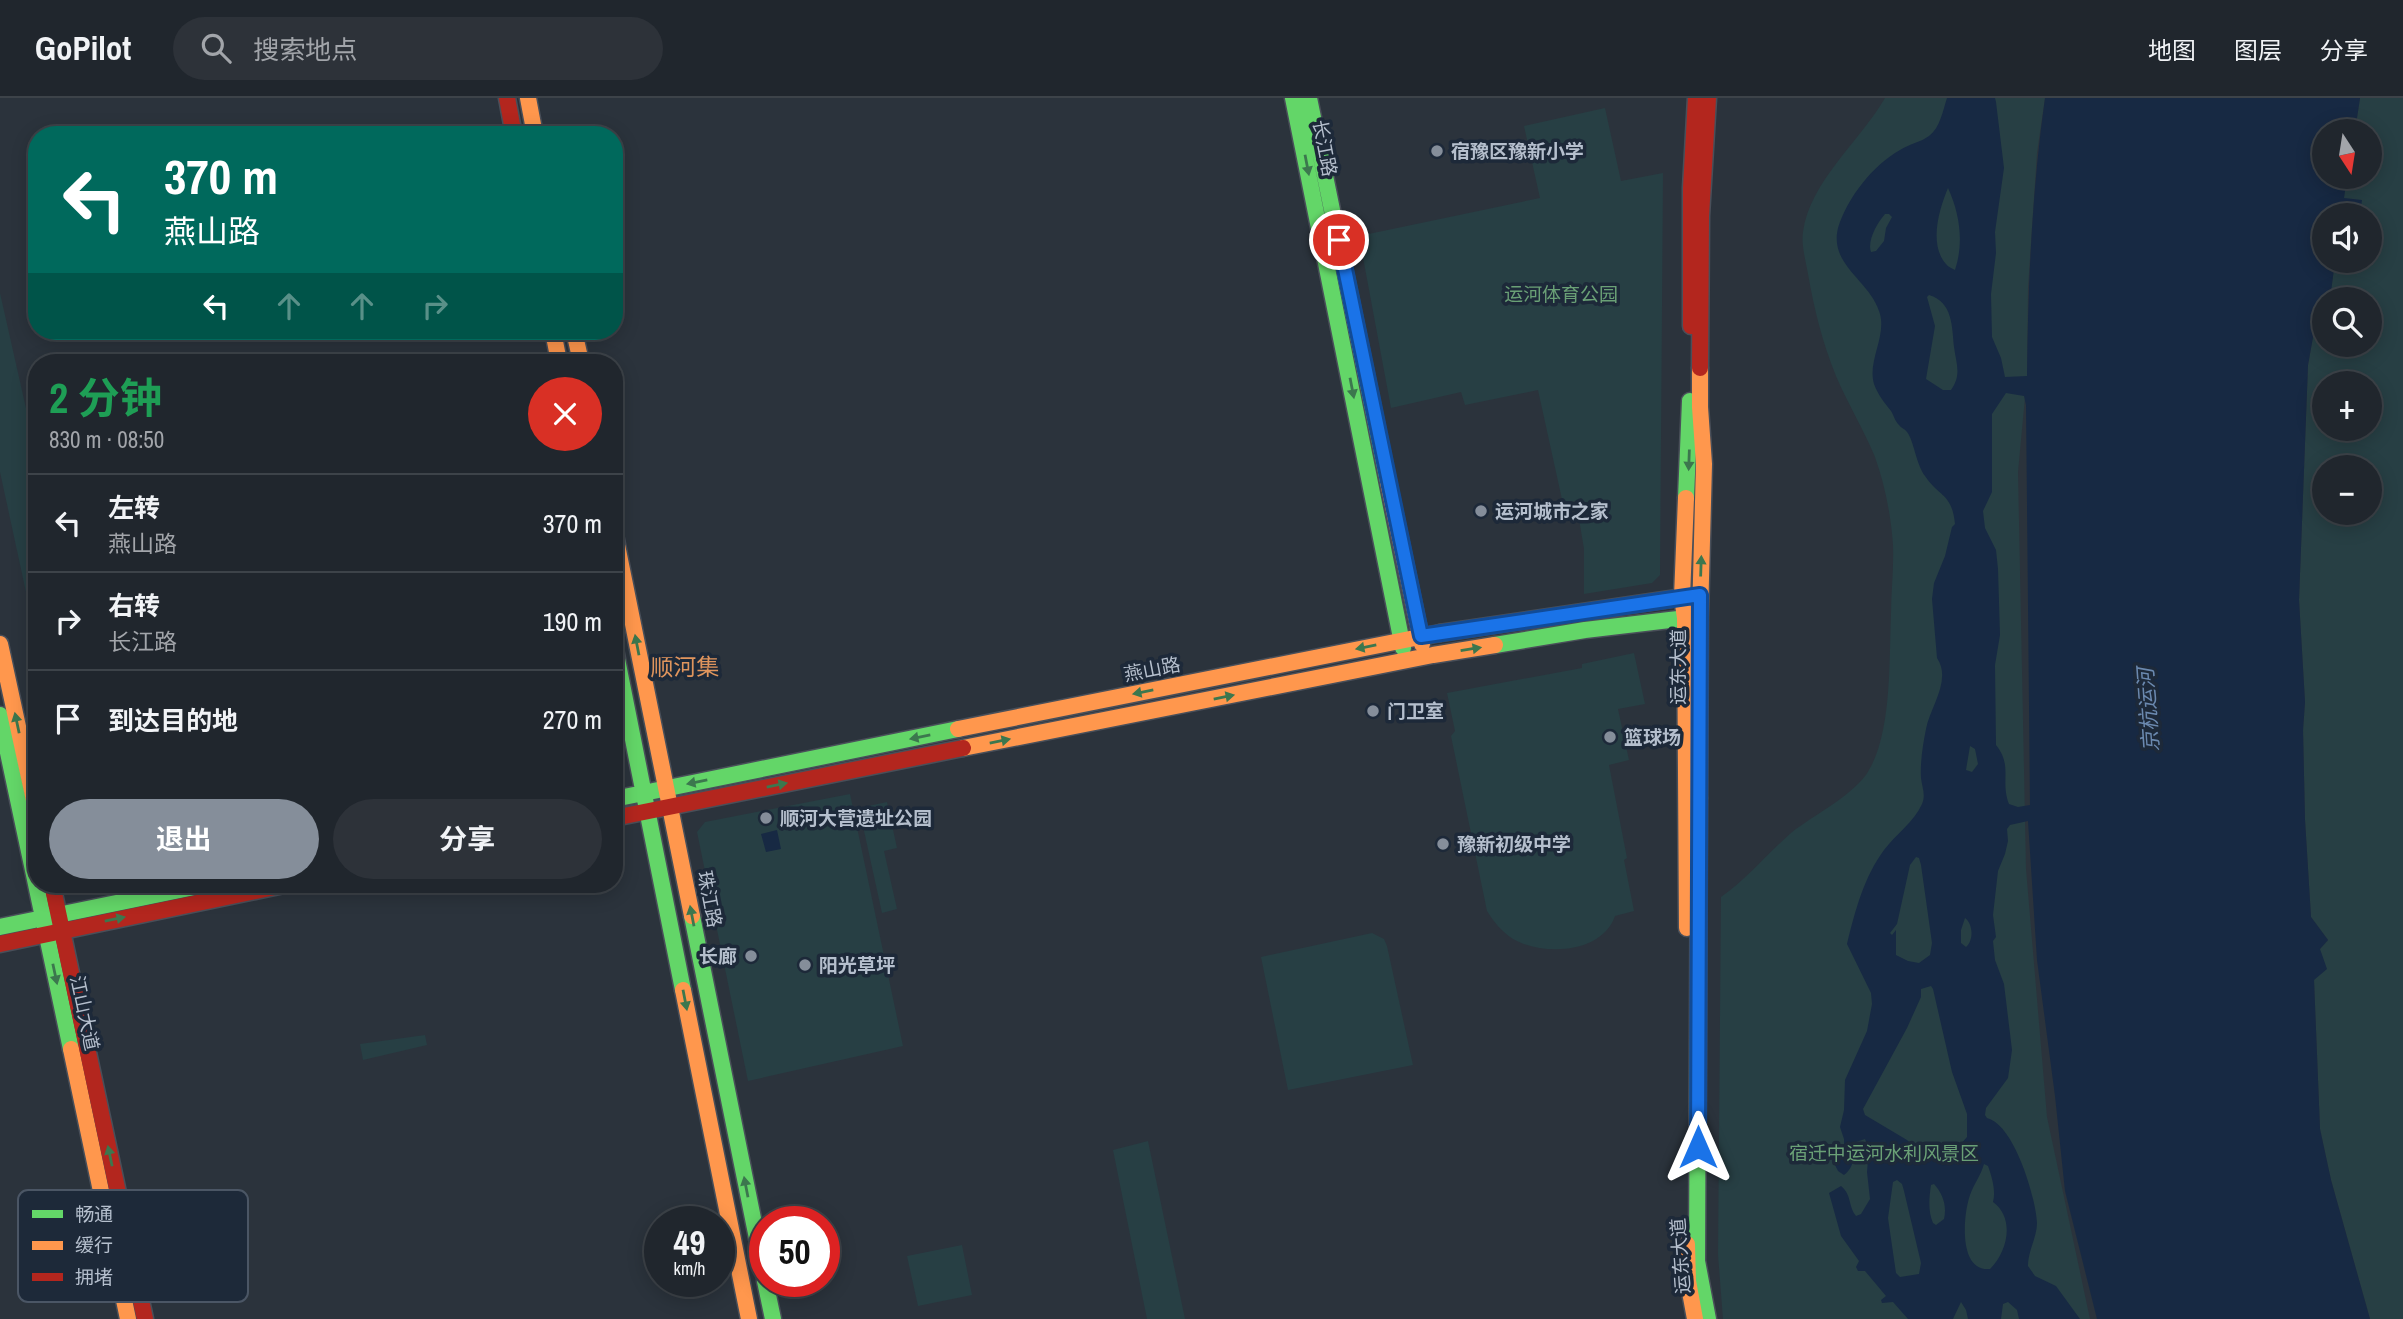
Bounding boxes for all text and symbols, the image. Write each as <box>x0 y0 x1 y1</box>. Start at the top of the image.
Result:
search box <box>173 17 663 80</box>
text: GoPilot <box>35 26 131 70</box>
icon: search <box>197 29 235 67</box>
text: 搜索地点 <box>253 32 357 67</box>
text: 地图 <box>2148 34 2196 66</box>
text: 图层 <box>2234 34 2282 66</box>
text: 分享 <box>2320 34 2368 66</box>
street label: 长江路 <box>1307 118 1343 178</box>
north arrow <box>2312 119 2382 189</box>
map controls <box>2312 119 2382 525</box>
place label: 宿豫区豫新小学 <box>1451 138 1584 164</box>
text: 370 m <box>164 143 278 209</box>
marker: 宿豫区豫新小学 <box>1429 143 1445 159</box>
icon: left <box>49 154 140 245</box>
one-way arrow <box>1302 154 1313 176</box>
button: sound <box>2312 203 2382 273</box>
text: 燕山路 <box>164 210 260 253</box>
pin <box>1309 210 1369 270</box>
icon: arrive <box>1320 221 1358 259</box>
park label: 运河体育公园 <box>1504 281 1618 307</box>
icon: left <box>197 287 235 325</box>
icon: ahead <box>270 287 308 325</box>
icon: ahead <box>343 287 381 325</box>
icon: right <box>416 287 454 325</box>
button: search <box>2312 287 2382 357</box>
text: 2 分钟 <box>49 370 162 426</box>
button: + <box>2312 371 2382 441</box>
button: close <box>528 377 602 451</box>
one-way arrow <box>1346 377 1357 399</box>
text: 830 m · 08:50 <box>49 424 164 455</box>
one-way arrow <box>1684 449 1695 471</box>
button: − <box>2312 455 2382 525</box>
text: 左转 <box>108 490 160 525</box>
place label: 运河城市之家 <box>1495 498 1609 524</box>
marker: 运河城市之家 <box>1473 503 1489 519</box>
icon: left <box>49 504 87 542</box>
text: 370 m <box>543 506 602 541</box>
text: 燕山路 <box>108 528 177 559</box>
one-way arrow <box>1695 555 1707 577</box>
text: 右转 <box>108 588 160 623</box>
icon: right <box>49 602 87 640</box>
text: 190 m <box>543 604 602 639</box>
text: 长江路 <box>108 626 177 657</box>
street label: 运东大道 <box>1665 629 1691 705</box>
one-way arrow <box>632 634 643 656</box>
one-way arrow <box>1355 642 1377 653</box>
one-way arrow <box>1460 643 1482 654</box>
district label: 顺河集 <box>651 651 720 682</box>
street label: 燕山路 <box>1122 651 1182 687</box>
water label: 京杭运河 <box>2130 663 2165 753</box>
one-way arrow <box>1132 687 1154 698</box>
one-way arrow <box>1213 691 1235 702</box>
place label: 门卫室 <box>1387 698 1444 724</box>
icon: arrive <box>49 700 87 738</box>
text: 270 m <box>543 702 602 737</box>
text: 到达目的地 <box>108 703 238 738</box>
marker: 门卫室 <box>1365 703 1381 719</box>
one-way arrow <box>12 712 23 734</box>
place label: 篮球场 <box>1624 724 1681 750</box>
marker: 篮球场 <box>1602 729 1618 745</box>
one-way arrow <box>909 732 931 743</box>
one-way arrow <box>989 735 1011 746</box>
one-way arrow <box>686 777 708 788</box>
one-way arrow <box>766 780 788 791</box>
button: 退出 <box>49 799 319 879</box>
button: 分享 <box>333 799 602 879</box>
place label: 顺河大营遗址公园 <box>780 805 932 831</box>
marker: 顺河大营遗址公园 <box>758 810 774 826</box>
place label: 豫新初级中学 <box>1457 831 1571 857</box>
marker: 豫新初级中学 <box>1435 836 1451 852</box>
street label: 珠江路 <box>692 869 728 929</box>
one-way arrow <box>686 905 697 927</box>
one-way arrow <box>104 914 126 925</box>
place label: 长廊 <box>699 943 737 969</box>
marker: 长廊 <box>743 948 759 964</box>
place label: 阳光草坪 <box>819 952 895 978</box>
marker: 阳光草坪 <box>797 957 813 973</box>
one-way arrow <box>50 963 61 985</box>
street label: 江山大道 <box>64 973 106 1053</box>
one-way arrow <box>679 989 690 1011</box>
position arrow <box>1661 1110 1735 1184</box>
park label: 宿迁中运河水利风景区 <box>1789 1140 1979 1166</box>
one-way arrow <box>104 1145 115 1167</box>
one-way arrow <box>741 1176 752 1198</box>
legend <box>18 1190 248 1302</box>
text: 畅通 <box>75 1201 113 1227</box>
speed limit sign: 50 <box>749 1206 840 1297</box>
street label: 运东大道 <box>1664 1217 1696 1295</box>
text: 49 <box>674 1219 705 1266</box>
text: 缓行 <box>75 1232 113 1258</box>
text: km/h <box>674 1256 706 1281</box>
text: 拥堵 <box>75 1264 113 1290</box>

